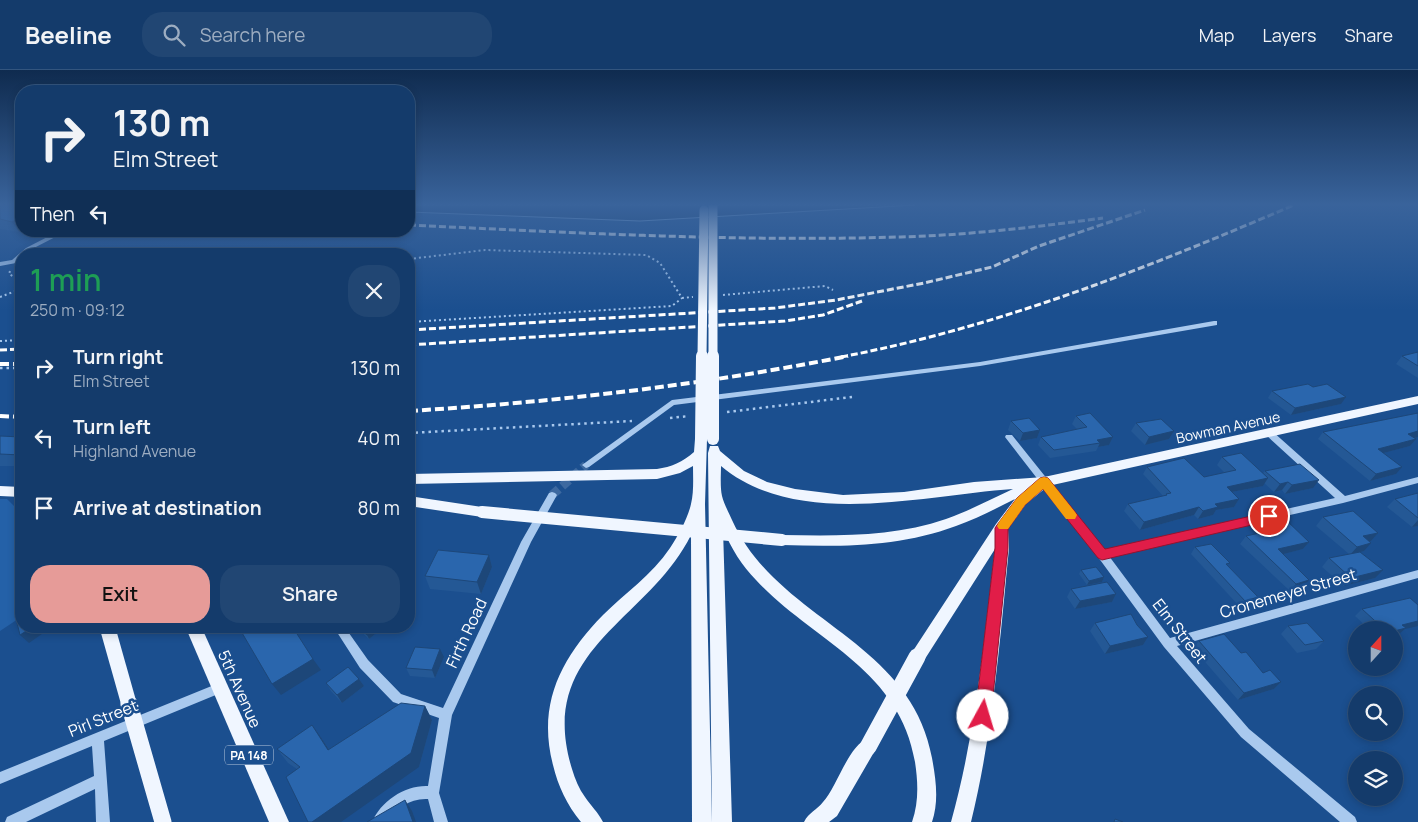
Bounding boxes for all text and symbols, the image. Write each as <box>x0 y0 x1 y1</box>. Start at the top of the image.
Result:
search box <box>142 12 492 57</box>
text: Beeline <box>25 18 112 51</box>
icon: search <box>160 21 188 49</box>
text: Search here <box>200 22 305 48</box>
text: Map <box>1199 23 1234 47</box>
text: Layers <box>1262 23 1316 47</box>
text: Share <box>1344 23 1393 47</box>
text: 130 m <box>113 99 210 147</box>
icon: right <box>30 105 95 170</box>
text: Elm Street <box>113 144 218 174</box>
icon: left <box>85 200 113 228</box>
text: Then <box>30 201 75 227</box>
text: 1 min <box>30 259 102 300</box>
button: close <box>348 265 400 317</box>
text: 250 m · 09:12 <box>30 299 125 321</box>
text: Turn right <box>73 344 163 370</box>
icon: right <box>30 354 58 382</box>
text: 130 m <box>351 355 400 381</box>
text: Elm Street <box>73 370 150 392</box>
street label: Bowman Avenue <box>1174 407 1282 447</box>
text: Turn left <box>73 414 151 440</box>
icon: left <box>30 424 58 452</box>
text: 40 m <box>357 425 400 451</box>
text: Highland Avenue <box>73 440 196 462</box>
icon: arrive <box>30 494 58 522</box>
text: Arrive at destination <box>73 495 262 521</box>
text: 80 m <box>357 495 400 521</box>
pin <box>1248 495 1290 537</box>
icon: arrive <box>1255 502 1283 530</box>
street label: Cronemeyer Street <box>1217 563 1359 623</box>
button: Exit <box>30 565 210 623</box>
button: Share <box>220 565 400 623</box>
street label: Elm Street <box>1148 594 1212 668</box>
street label: Firth Road <box>440 595 492 671</box>
north arrow <box>1348 621 1402 676</box>
map controls <box>1348 621 1403 806</box>
street label: 5th Avenue <box>213 647 267 731</box>
button: search <box>1348 686 1403 741</box>
position arrow <box>956 689 1008 741</box>
street label: Pirl Street <box>65 694 141 742</box>
road number: PA 148 <box>225 746 273 764</box>
button: layers <box>1348 751 1403 806</box>

